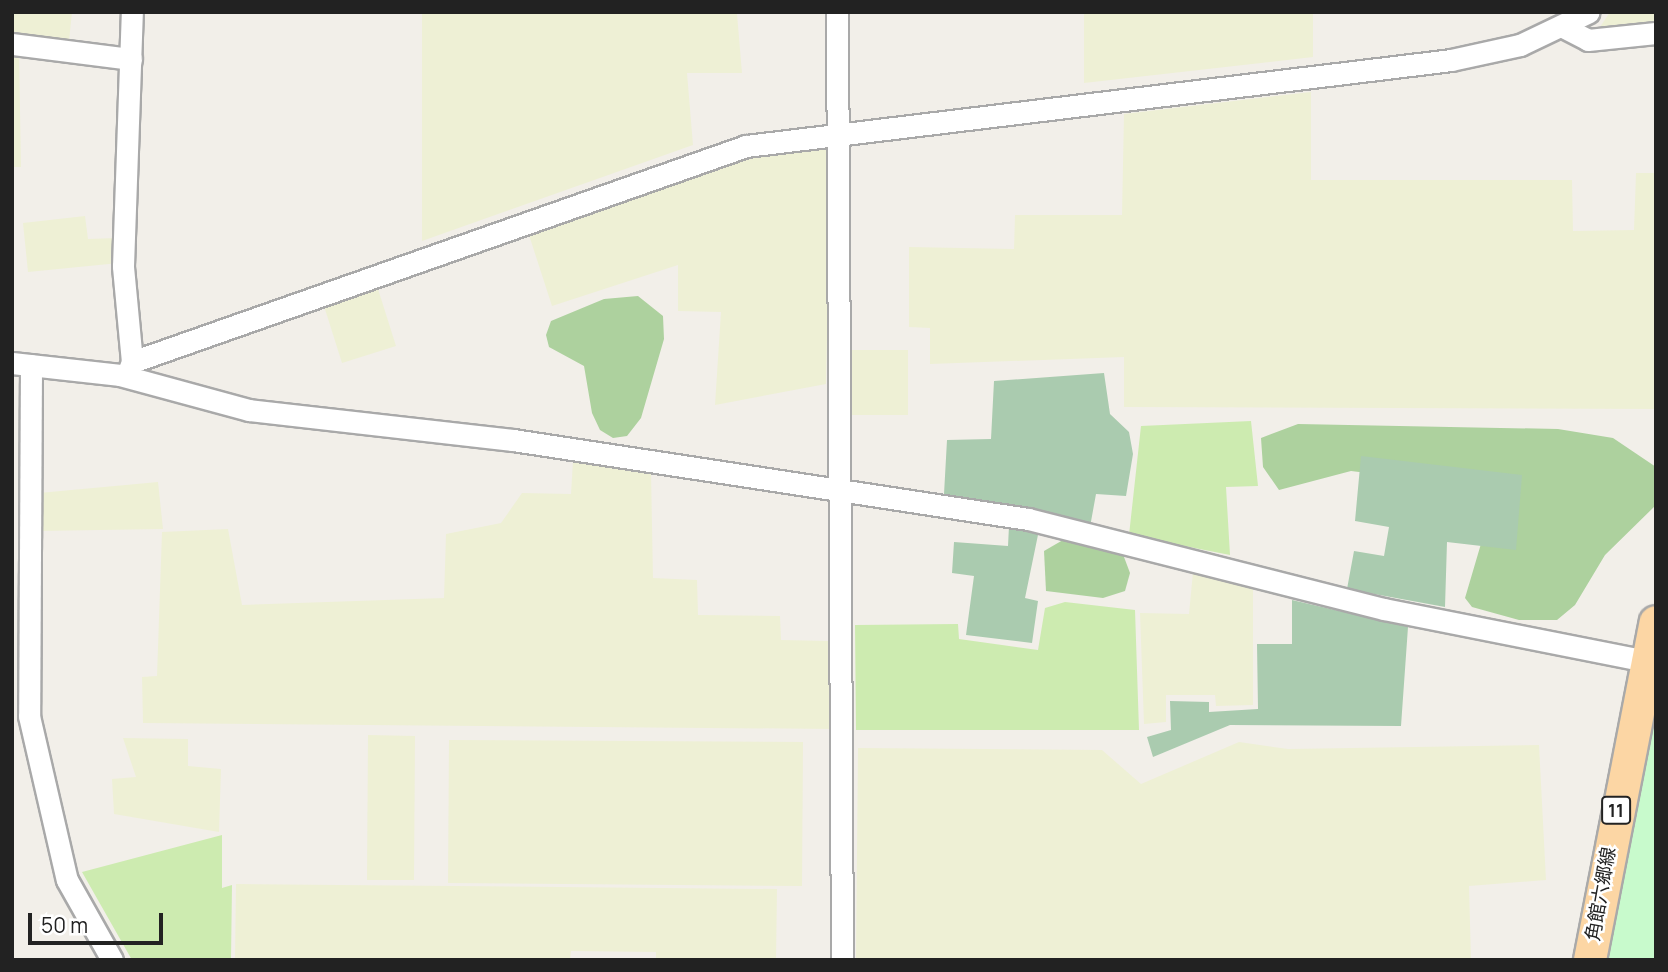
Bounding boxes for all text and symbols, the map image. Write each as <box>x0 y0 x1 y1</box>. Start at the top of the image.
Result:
road number: 11 <box>1600 796 1632 824</box>
street label: 角館六郷線 <box>1582 845 1620 943</box>
scale bar <box>32 898 166 942</box>
text: 50 m <box>41 911 88 939</box>

